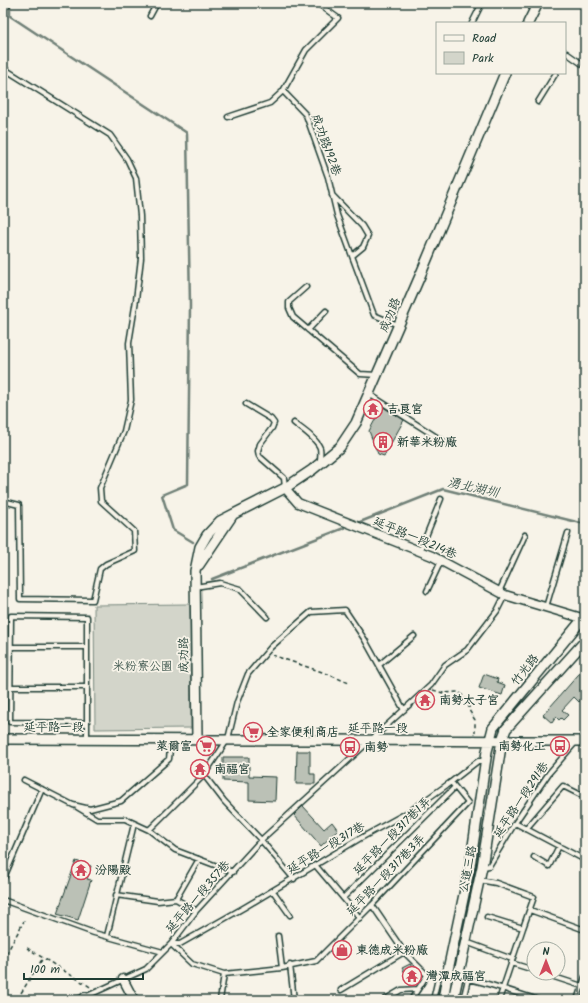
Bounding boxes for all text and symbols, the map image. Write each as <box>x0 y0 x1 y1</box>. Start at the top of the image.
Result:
legend <box>436 22 566 74</box>
text: Road <box>472 29 497 48</box>
text: Park <box>472 49 494 68</box>
street label: 成功路192巷 <box>306 111 346 179</box>
street label: 成功路 <box>374 295 406 335</box>
temple icon: 吉良宮 <box>362 398 384 420</box>
place label: 吉良宮 <box>387 400 423 419</box>
building icon: 新華米粉廠 <box>372 431 394 453</box>
place label: 新華米粉廠 <box>397 433 457 452</box>
water label: 湧北湖圳 <box>445 472 503 504</box>
street label: 延平路一段214巷 <box>370 512 460 564</box>
street label: 成功路 <box>174 637 194 673</box>
street label: 竹光路 <box>506 650 544 690</box>
park label: 米粉寮公園 <box>113 657 173 676</box>
temple icon: 南勢太子宮 <box>414 689 436 711</box>
place label: 南勢太子宮 <box>439 691 499 710</box>
street label: 延平路一段 <box>24 718 84 737</box>
street label: 延平路一段 <box>348 719 408 738</box>
supermarket icon: 全家便利商店 <box>242 721 264 743</box>
place label: 全家便利商店 <box>267 723 339 742</box>
supermarket icon: 萊爾富 <box>195 735 217 757</box>
bus stop icon: 南勢化工 <box>549 735 571 757</box>
bus stop icon: 南勢 <box>339 736 361 758</box>
place label: 萊爾富 <box>156 737 192 756</box>
place label: 南勢化工 <box>498 737 546 756</box>
place label: 南勢 <box>364 738 388 757</box>
temple icon: 南福宮 <box>189 758 211 780</box>
street label: 延平路一段291巷 <box>488 758 554 842</box>
place label: 南福宮 <box>214 760 250 779</box>
street label: 延平路一段317巷1弄 <box>349 793 435 879</box>
street label: 延平路一段317巷 <box>283 817 369 879</box>
street label: 延平路一段317巷3弄 <box>342 830 430 920</box>
street label: 公道三路 <box>454 844 482 894</box>
street label: 延平路一段357巷 <box>161 856 235 938</box>
temple icon: 汾陽殿 <box>70 859 92 881</box>
place label: 汾陽殿 <box>95 861 131 880</box>
shop icon: 東德成米粉廠 <box>331 939 353 961</box>
place label: 東德成米粉廠 <box>356 941 428 960</box>
north arrow <box>526 941 566 981</box>
text: N <box>543 943 550 961</box>
scale bar <box>24 955 143 981</box>
text: 100 m <box>30 960 61 979</box>
temple icon: 灣潭成福宮 <box>401 965 423 987</box>
place label: 灣潭成福宮 <box>426 967 486 986</box>

